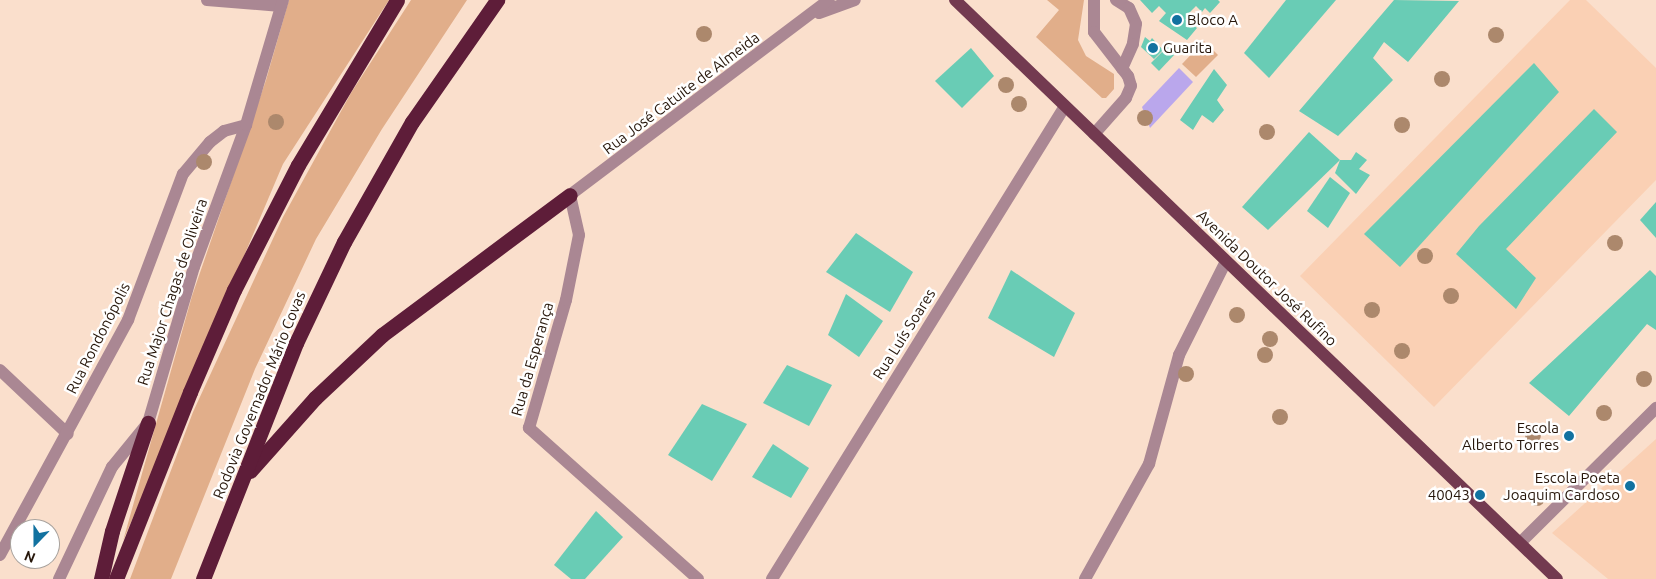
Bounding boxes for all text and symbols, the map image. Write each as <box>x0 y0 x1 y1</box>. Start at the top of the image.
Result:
place label: Bloco A <box>1187 11 1238 29</box>
marker: Bloco A <box>1171 14 1183 26</box>
street label: Rua José Catuite de Almeida <box>599 28 763 158</box>
place label: Guarita <box>1163 39 1212 57</box>
marker: Guarita <box>1147 42 1159 54</box>
street label: Rua Major Chagas de Oliveira <box>133 196 211 388</box>
street label: Avenida Doutor José Rufino <box>1193 206 1341 350</box>
street label: Rua Rondonópolis <box>62 279 134 397</box>
street label: Rua Luís Soares <box>869 285 939 383</box>
street label: Rodovia Governador Mário Covas <box>209 289 309 501</box>
street label: Rua da Esperança <box>507 300 557 418</box>
place label: Escola Alberto Torres <box>1462 418 1559 453</box>
marker: Escola Alberto Torres <box>1563 430 1575 442</box>
place label: Escola Poeta Joaquim Cardoso <box>1503 468 1620 503</box>
marker: Escola Poeta Joaquim Cardoso <box>1624 480 1636 492</box>
place label: 40043 <box>1428 486 1470 504</box>
marker: 40043 <box>1474 489 1486 501</box>
north arrow <box>10 519 60 569</box>
text: N <box>22 548 38 566</box>

